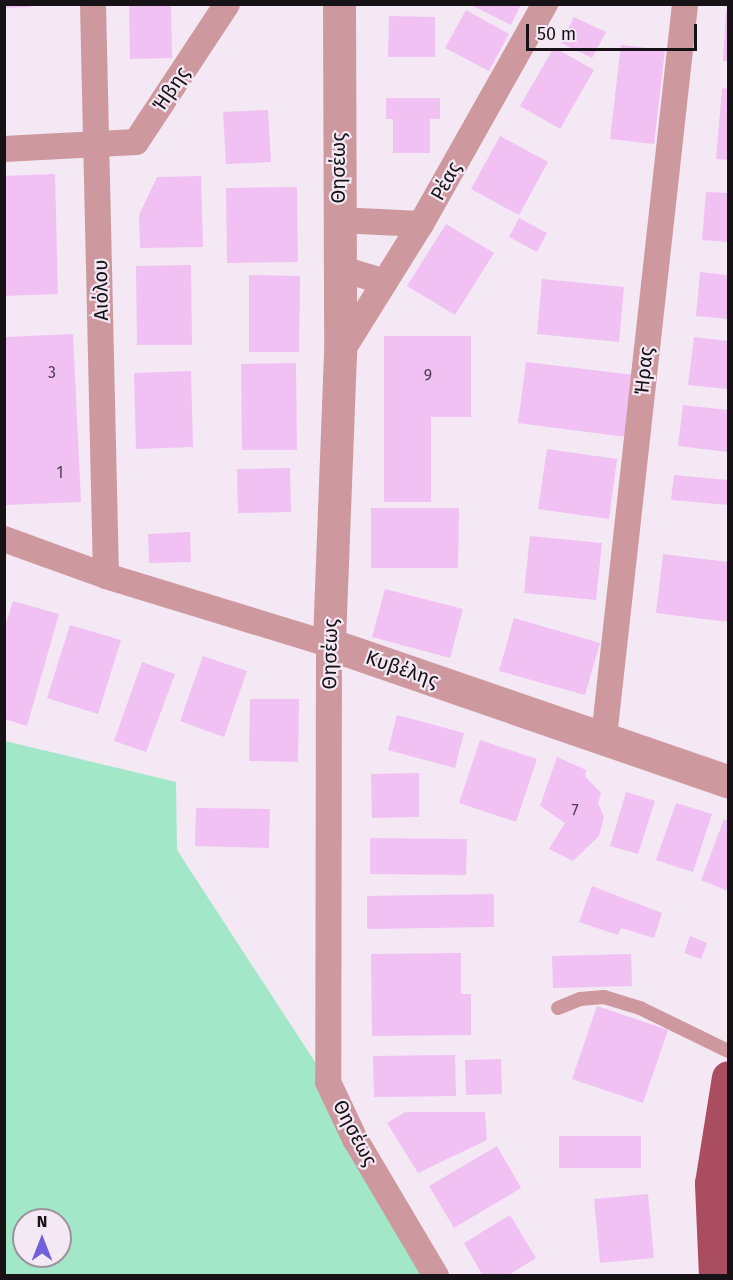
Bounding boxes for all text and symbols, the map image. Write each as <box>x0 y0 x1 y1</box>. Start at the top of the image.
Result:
scale bar <box>529 12 700 50</box>
text: 50 m <box>537 23 576 45</box>
street label: Ήβης <box>147 62 195 116</box>
street label: Θησέως <box>326 132 350 204</box>
street label: Ρέας <box>426 157 466 205</box>
street label: Αιόλου <box>88 259 114 321</box>
street label: Ήρας <box>630 346 658 396</box>
house number: 3 <box>48 363 56 383</box>
house number: 9 <box>424 366 432 386</box>
house number: 1 <box>57 463 63 483</box>
street label: Θησέως <box>317 618 343 690</box>
street label: Κυβέλης <box>362 645 442 693</box>
house number: 7 <box>571 801 579 821</box>
street label: Θησέως <box>328 1096 382 1170</box>
north arrow <box>12 1208 72 1268</box>
text: N <box>37 1212 47 1231</box>

